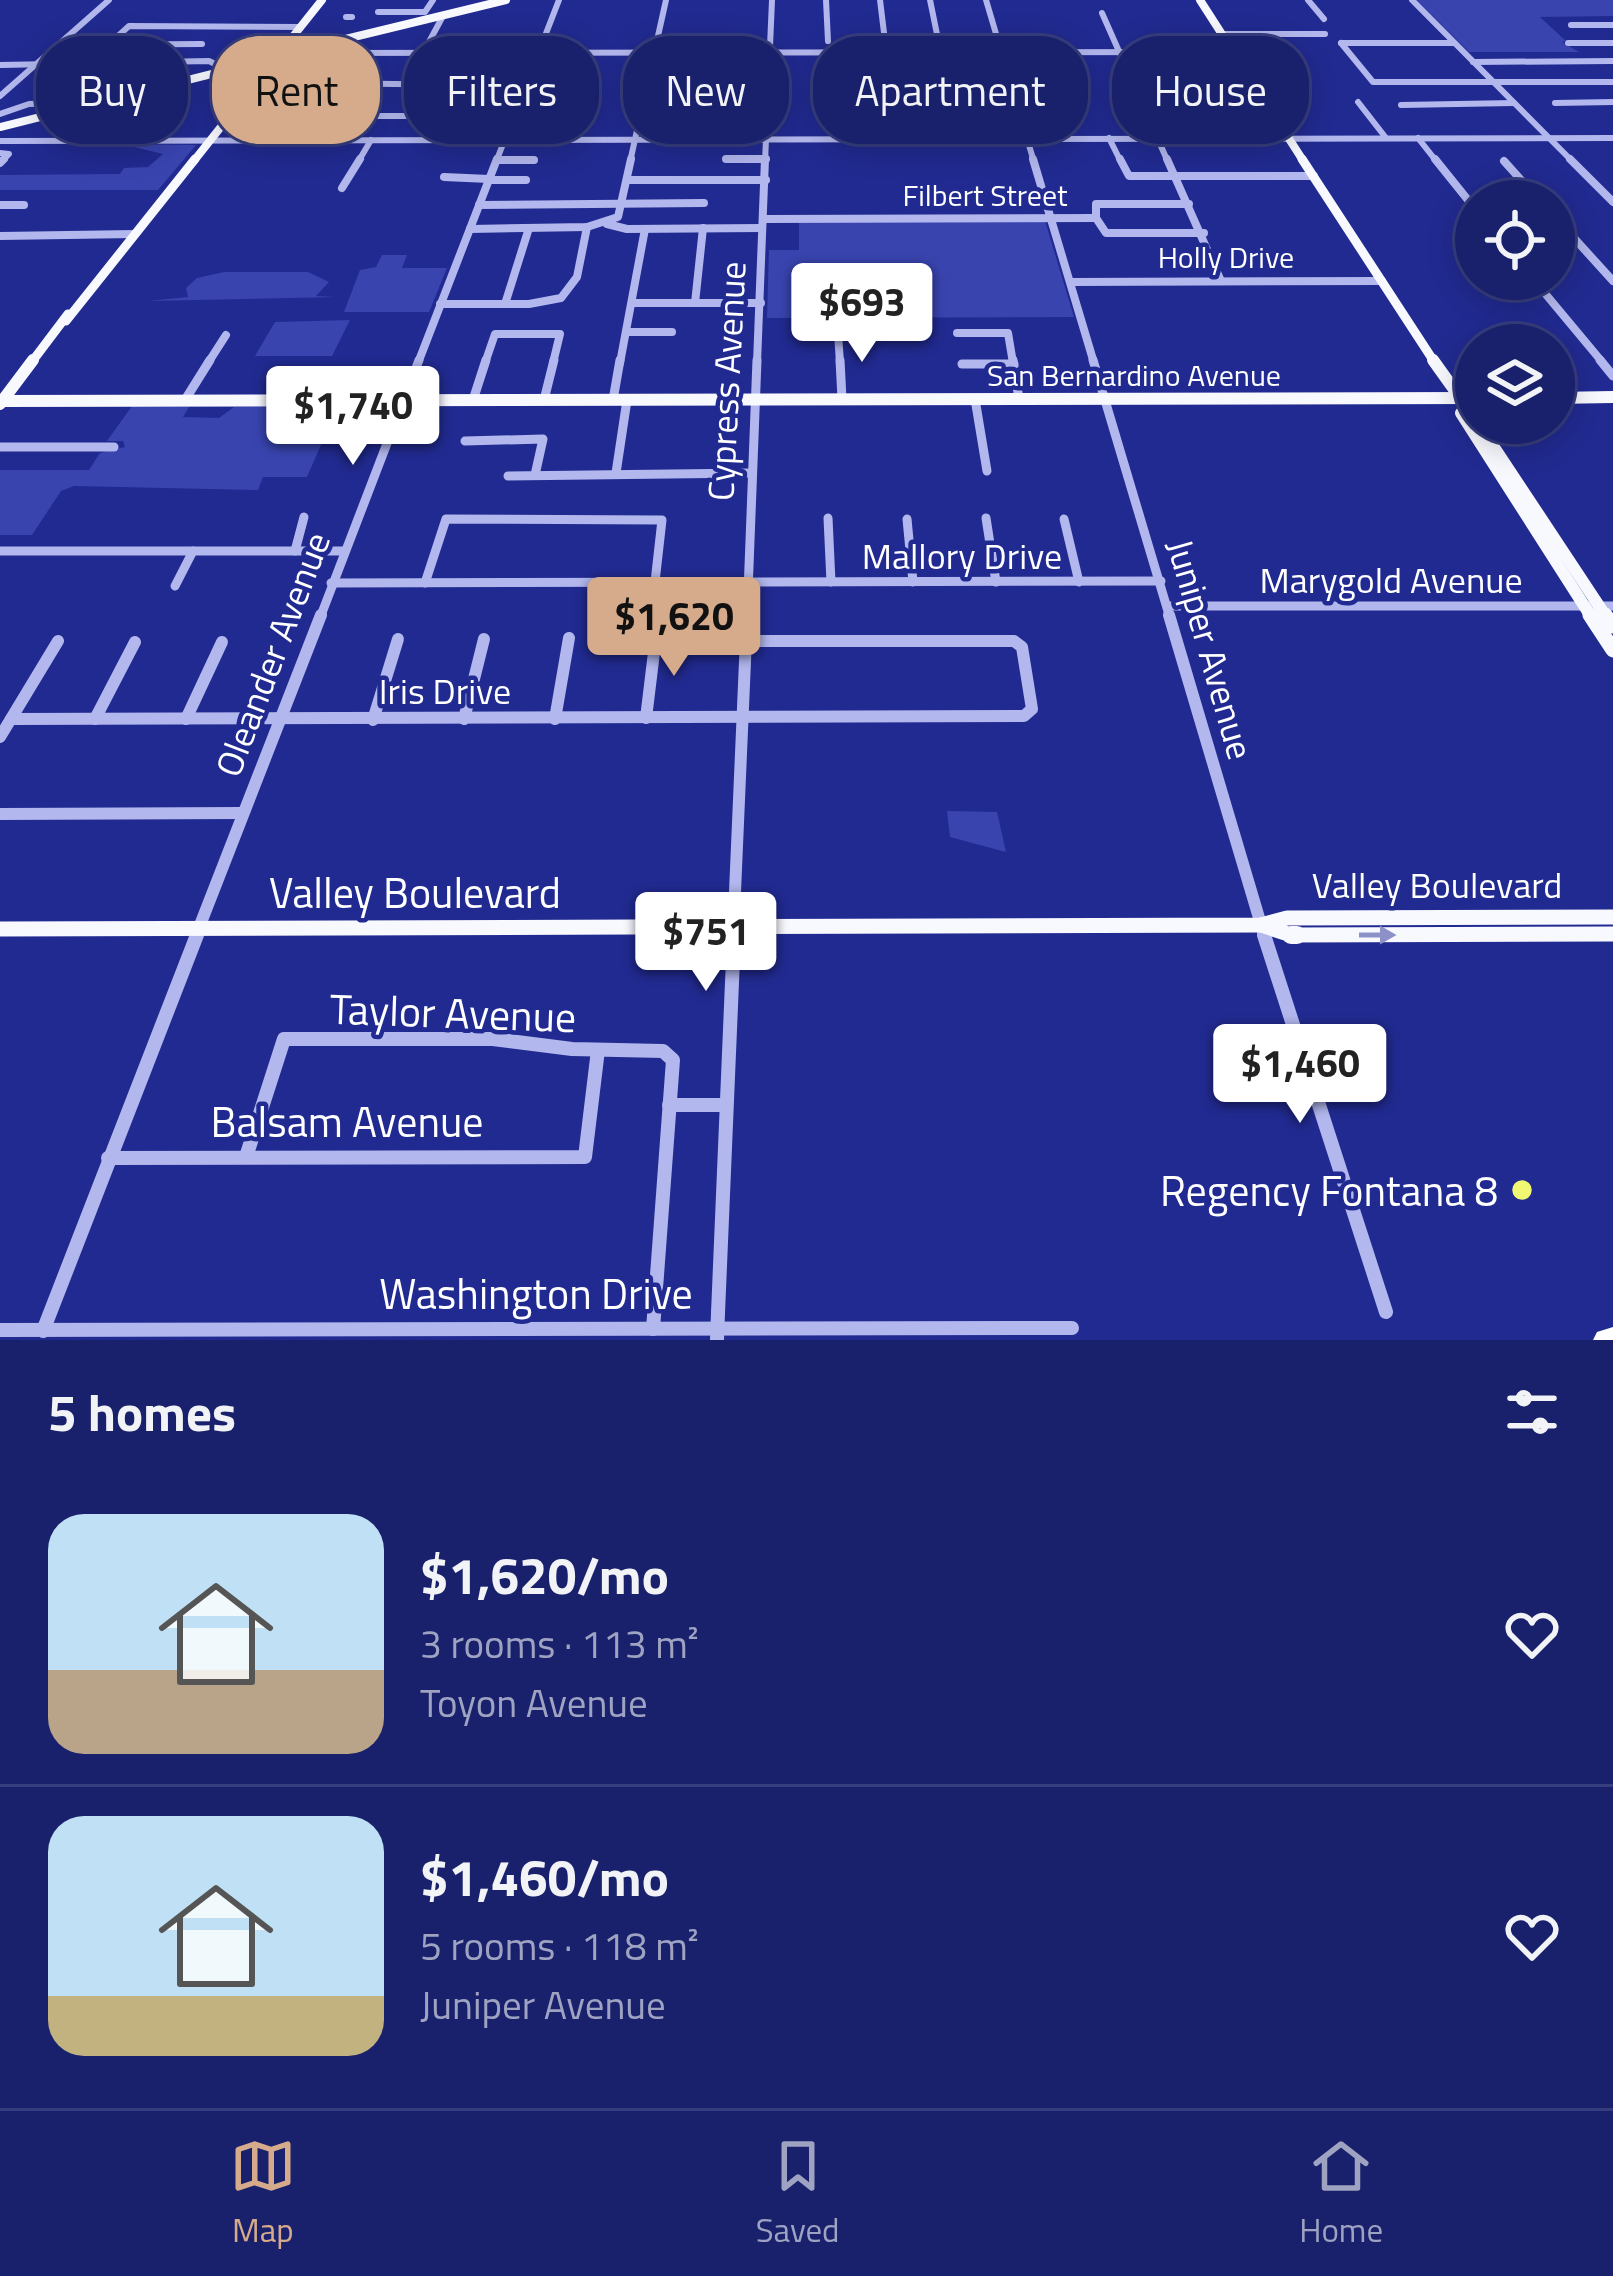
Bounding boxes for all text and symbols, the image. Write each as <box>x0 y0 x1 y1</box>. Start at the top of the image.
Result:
chip: Buy <box>36 36 188 144</box>
chip: Rent <box>212 36 380 144</box>
chip: Filters <box>404 36 599 144</box>
chip: New <box>623 36 789 144</box>
chip: Apartment <box>813 36 1088 144</box>
chip: House <box>1112 36 1309 144</box>
street label: Filbert Street <box>902 172 1068 218</box>
map controls <box>1455 180 1575 444</box>
button: locate <box>1455 180 1575 300</box>
street label: Holly Drive <box>1158 234 1294 280</box>
street label: Cypress Avenue <box>692 260 760 502</box>
pin: $693 <box>791 263 933 365</box>
text: $693 <box>818 272 906 331</box>
button: layers <box>1455 324 1575 444</box>
street label: San Bernardino Avenue <box>987 352 1281 398</box>
pin: $1,740 <box>255 366 451 468</box>
text: $1,740 <box>293 375 413 434</box>
street label: Oleander Avenue <box>200 524 344 784</box>
street label: Mallory Drive <box>862 528 1062 583</box>
street label: Juniper Avenue <box>1153 532 1269 766</box>
street label: Marygold Avenue <box>1259 552 1523 607</box>
pin: $1,620 <box>576 577 772 679</box>
text: $1,620 <box>614 586 734 645</box>
street label: Iris Drive <box>379 663 511 718</box>
street label: Valley Boulevard <box>1312 857 1562 912</box>
street label: Valley Boulevard <box>269 860 561 924</box>
pin: $751 <box>635 892 777 994</box>
text: $751 <box>662 901 750 960</box>
one-way arrow <box>1359 925 1397 945</box>
street label: Taylor Avenue <box>329 976 577 1048</box>
pin: $1,460 <box>1202 1024 1398 1126</box>
text: $1,460 <box>1240 1033 1360 1092</box>
street label: Balsam Avenue <box>211 1089 483 1153</box>
place label: Regency Fontana 8 <box>1160 1158 1498 1222</box>
marker: Regency Fontana 8 <box>1509 1177 1535 1203</box>
street label: Washington Drive <box>379 1261 693 1325</box>
text: 5 homes <box>48 1373 236 1451</box>
icon: filters <box>1499 1379 1565 1445</box>
text: $1,620/mo <box>420 1536 669 1614</box>
icon: home <box>144 1562 288 1706</box>
icon: heart <box>1499 1601 1565 1667</box>
text: 3 rooms · 113 m² <box>420 1614 699 1673</box>
text: Toyon Avenue <box>420 1673 648 1732</box>
text: $1,460/mo <box>420 1838 669 1916</box>
icon: home <box>144 1864 288 2008</box>
icon: heart <box>1499 1903 1565 1969</box>
text: 5 rooms · 118 m² <box>420 1916 699 1975</box>
text: Juniper Avenue <box>420 1975 666 2034</box>
tab: Map <box>230 2133 296 2255</box>
tab: Saved <box>756 2133 840 2255</box>
tab: Home <box>1299 2133 1383 2255</box>

